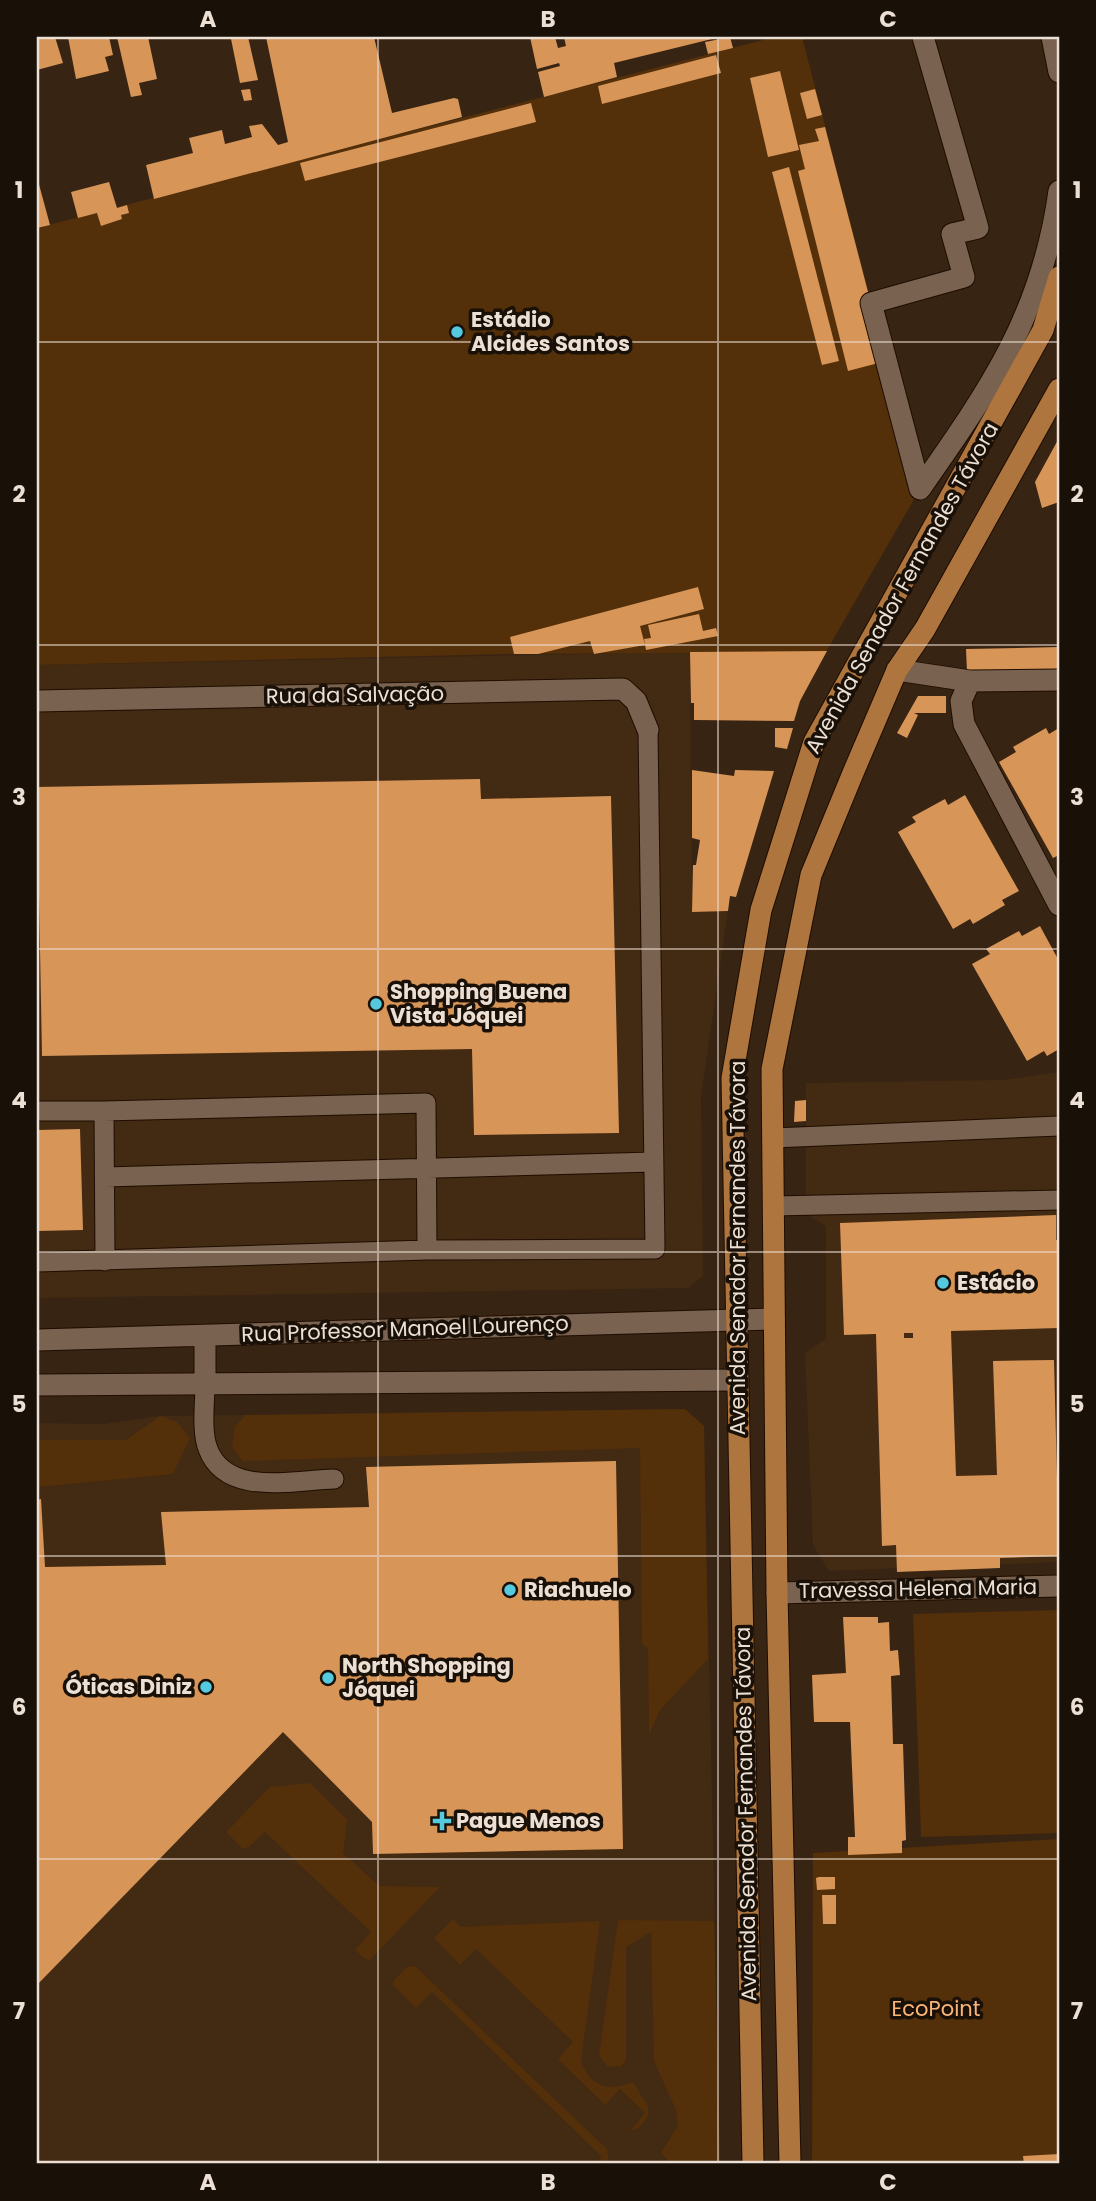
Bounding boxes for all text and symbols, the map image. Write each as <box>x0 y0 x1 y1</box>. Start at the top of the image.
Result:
text: A <box>200 3 217 35</box>
text: B <box>540 3 556 35</box>
text: C <box>879 3 897 35</box>
text: 1 <box>15 174 23 206</box>
text: 1 <box>1073 174 1081 206</box>
place label: Estádio Alcides Santos <box>471 305 630 358</box>
marker: Estádio Alcides Santos <box>449 324 465 340</box>
street label: Avenida Senador Fernandes Távora <box>798 417 1005 759</box>
text: 2 <box>12 478 26 510</box>
text: 2 <box>1070 478 1084 510</box>
street label: Rua da Salvação <box>266 678 444 711</box>
text: 3 <box>12 781 26 813</box>
text: 3 <box>1070 781 1084 813</box>
place label: Shopping Buena Vista Jóquei <box>390 977 567 1030</box>
marker: Shopping Buena Vista Jóquei <box>368 996 384 1012</box>
street label: Avenida Senador Fernandes Távora <box>723 1061 752 1435</box>
text: 4 <box>11 1084 27 1116</box>
text: 4 <box>1069 1084 1085 1116</box>
place label: Estácio <box>957 1268 1035 1297</box>
marker: Estácio <box>935 1275 951 1291</box>
street label: Rua Professor Manoel Lourenço <box>241 1308 569 1349</box>
text: 5 <box>12 1388 26 1420</box>
text: 5 <box>1070 1388 1084 1420</box>
street label: Travessa Helena Maria <box>799 1572 1037 1605</box>
place label: Riachuelo <box>524 1575 632 1604</box>
marker: Riachuelo <box>502 1582 518 1598</box>
street label: Avenida Senador Fernandes Távora <box>728 1626 763 2002</box>
place label: North Shopping Jóquei <box>342 1651 511 1704</box>
marker: North Shopping Jóquei <box>320 1670 336 1686</box>
place label: Óticas Diniz <box>65 1672 192 1701</box>
marker: Óticas Diniz <box>198 1679 214 1695</box>
text: 6 <box>12 1691 26 1723</box>
text: 6 <box>1070 1691 1084 1723</box>
place label: Pague Menos <box>456 1806 601 1835</box>
marker: Pague Menos <box>434 1813 450 1829</box>
park label: EcoPoint <box>892 1994 980 2023</box>
text: 7 <box>13 1995 25 2027</box>
text: 7 <box>1071 1995 1083 2027</box>
text: A <box>200 2166 217 2198</box>
text: B <box>540 2166 556 2198</box>
text: C <box>879 2166 897 2198</box>

